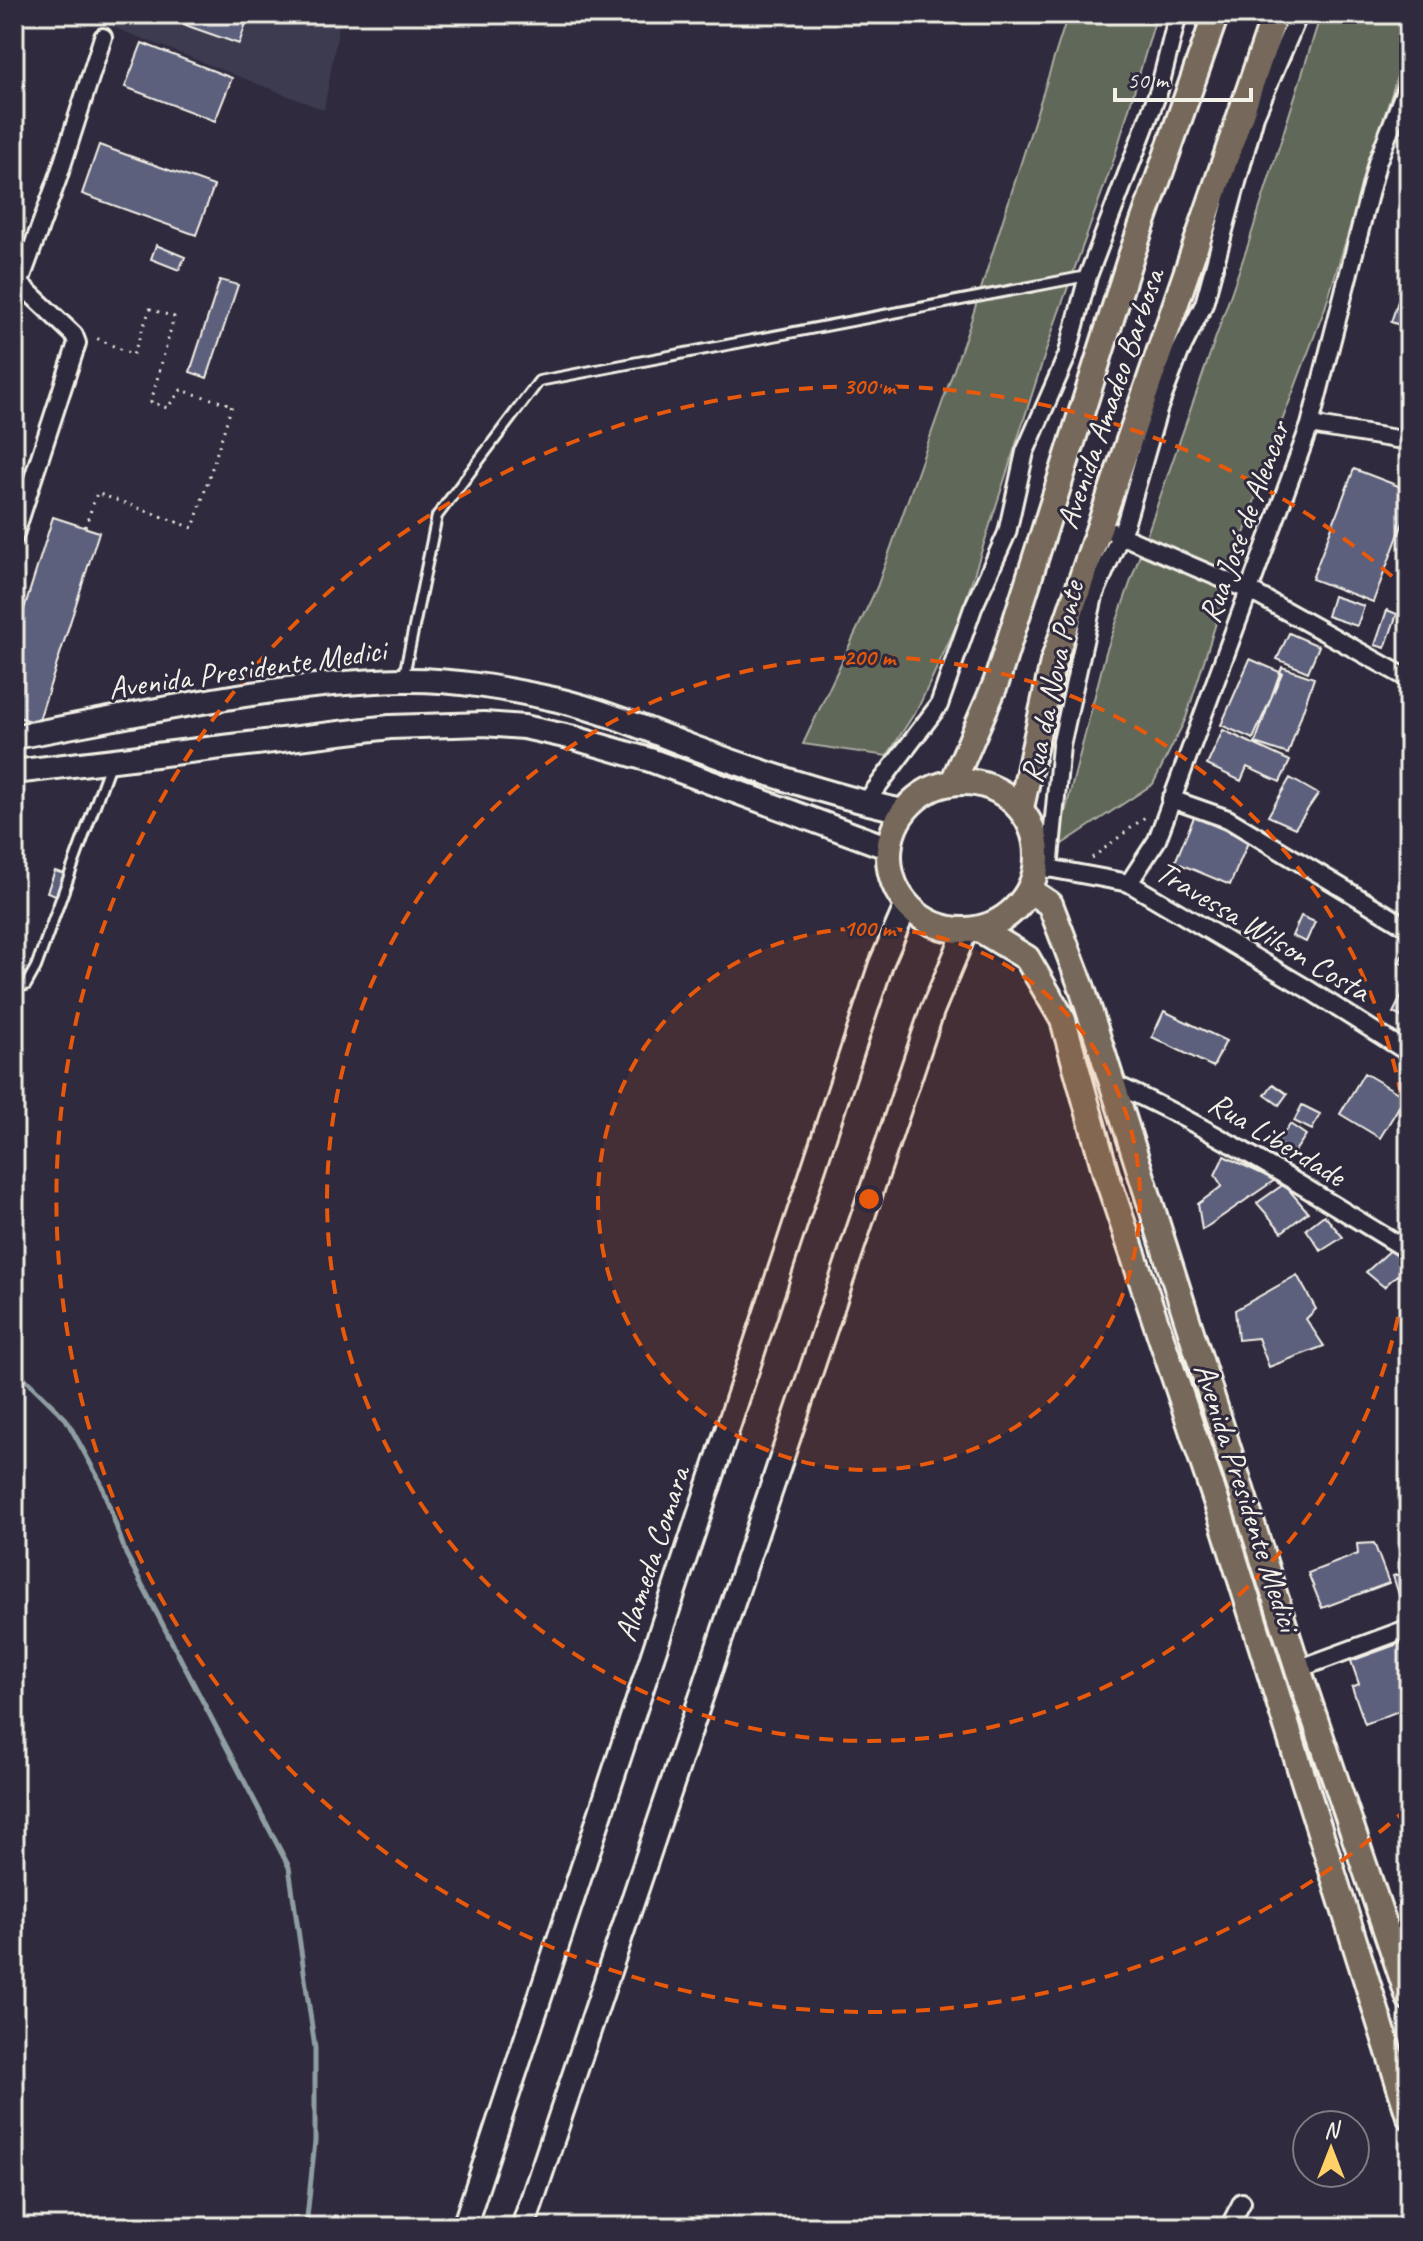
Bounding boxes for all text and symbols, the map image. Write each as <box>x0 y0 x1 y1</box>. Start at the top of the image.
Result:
scale bar <box>1115 52 1251 102</box>
text: 50 m <box>1127 65 1170 95</box>
street label: Avenida Amadeo Barbosa <box>1046 261 1175 534</box>
text: 300 m <box>843 371 897 401</box>
street label: Rua José de Alencar <box>1189 413 1300 629</box>
street label: Rua da Nova Ponte <box>1011 575 1094 786</box>
street label: Avenida Presidente Medici <box>106 629 392 709</box>
text: 200 m <box>843 642 897 672</box>
street label: Travessa Wilson Costa <box>1148 851 1379 1012</box>
text: 100 m <box>843 913 897 943</box>
street label: Rua Liberdade <box>1201 1082 1355 1197</box>
centre of rings <box>855 1185 883 1213</box>
street label: Avenida Presidente Medici <box>1184 1358 1311 1640</box>
street label: Alameda Comara <box>605 1459 700 1646</box>
north arrow <box>1291 2109 1371 2189</box>
text: N <box>1324 2116 1341 2144</box>

